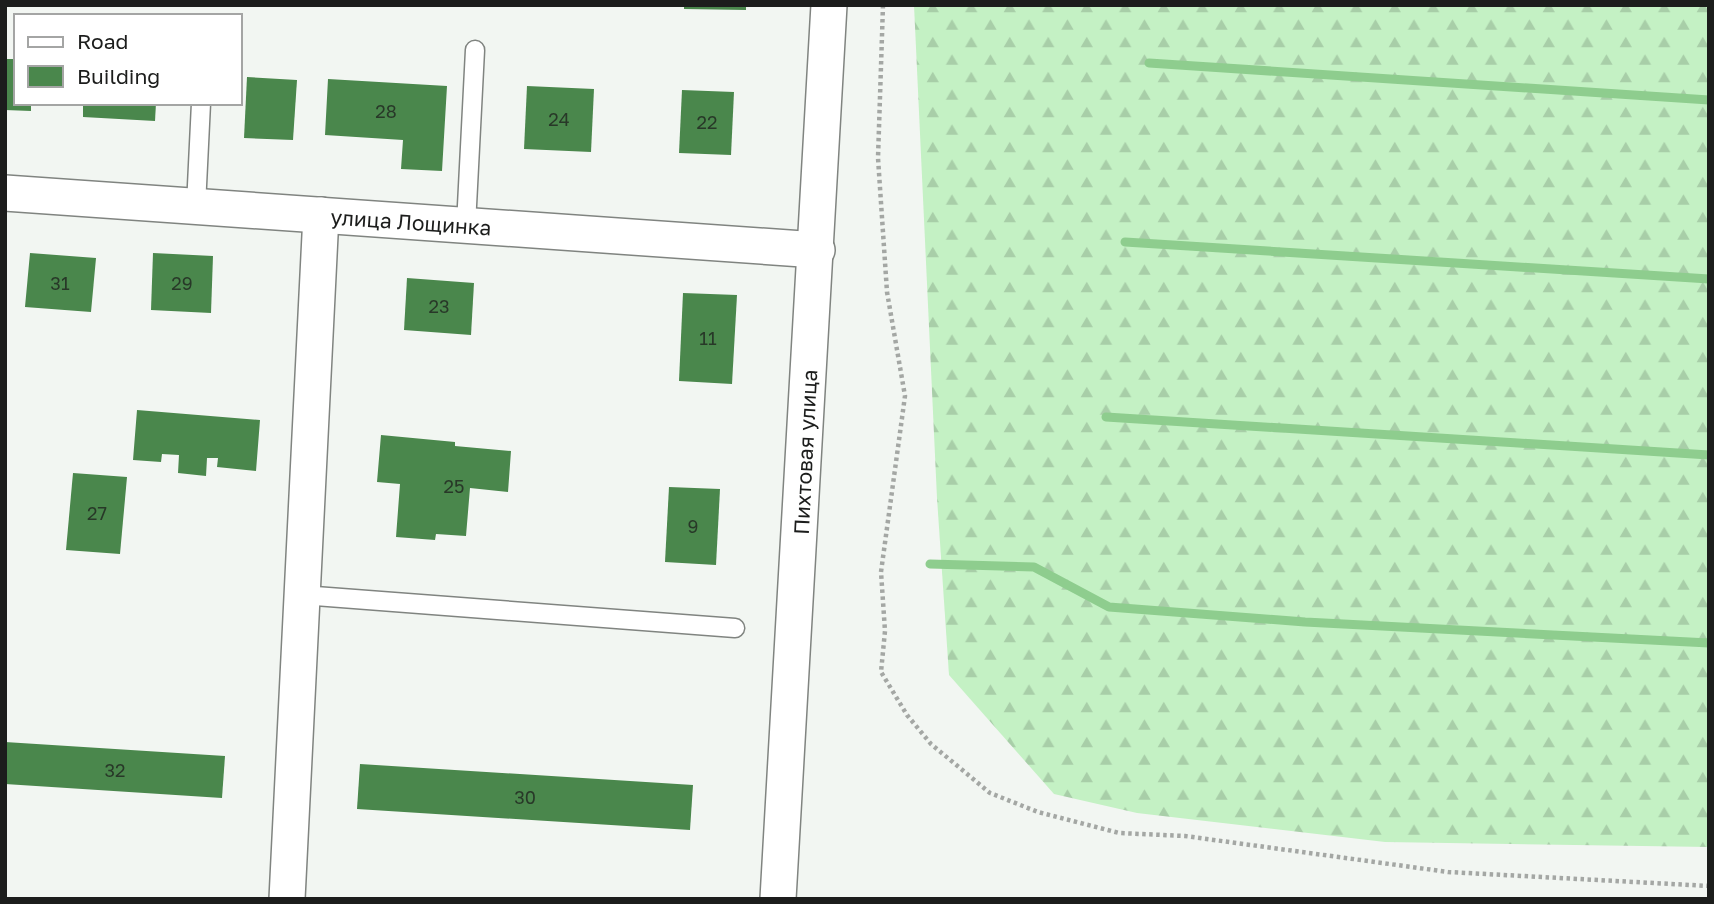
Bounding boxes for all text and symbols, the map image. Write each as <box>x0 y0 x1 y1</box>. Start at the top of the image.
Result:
legend <box>14 14 242 105</box>
text: Road <box>77 28 128 54</box>
text: Building <box>77 63 160 89</box>
house number: 28 <box>375 100 397 122</box>
house number: 24 <box>548 108 570 130</box>
house number: 22 <box>697 111 717 133</box>
street label: улица Лощинка <box>330 203 492 241</box>
house number: 31 <box>50 272 70 294</box>
house number: 29 <box>171 272 193 294</box>
house number: 23 <box>429 295 449 317</box>
house number: 11 <box>699 327 717 349</box>
street label: Пихтовая улица <box>788 369 822 535</box>
house number: 25 <box>444 475 464 497</box>
house number: 27 <box>87 502 107 524</box>
house number: 9 <box>688 515 698 537</box>
house number: 32 <box>105 759 125 781</box>
house number: 30 <box>514 786 536 808</box>

